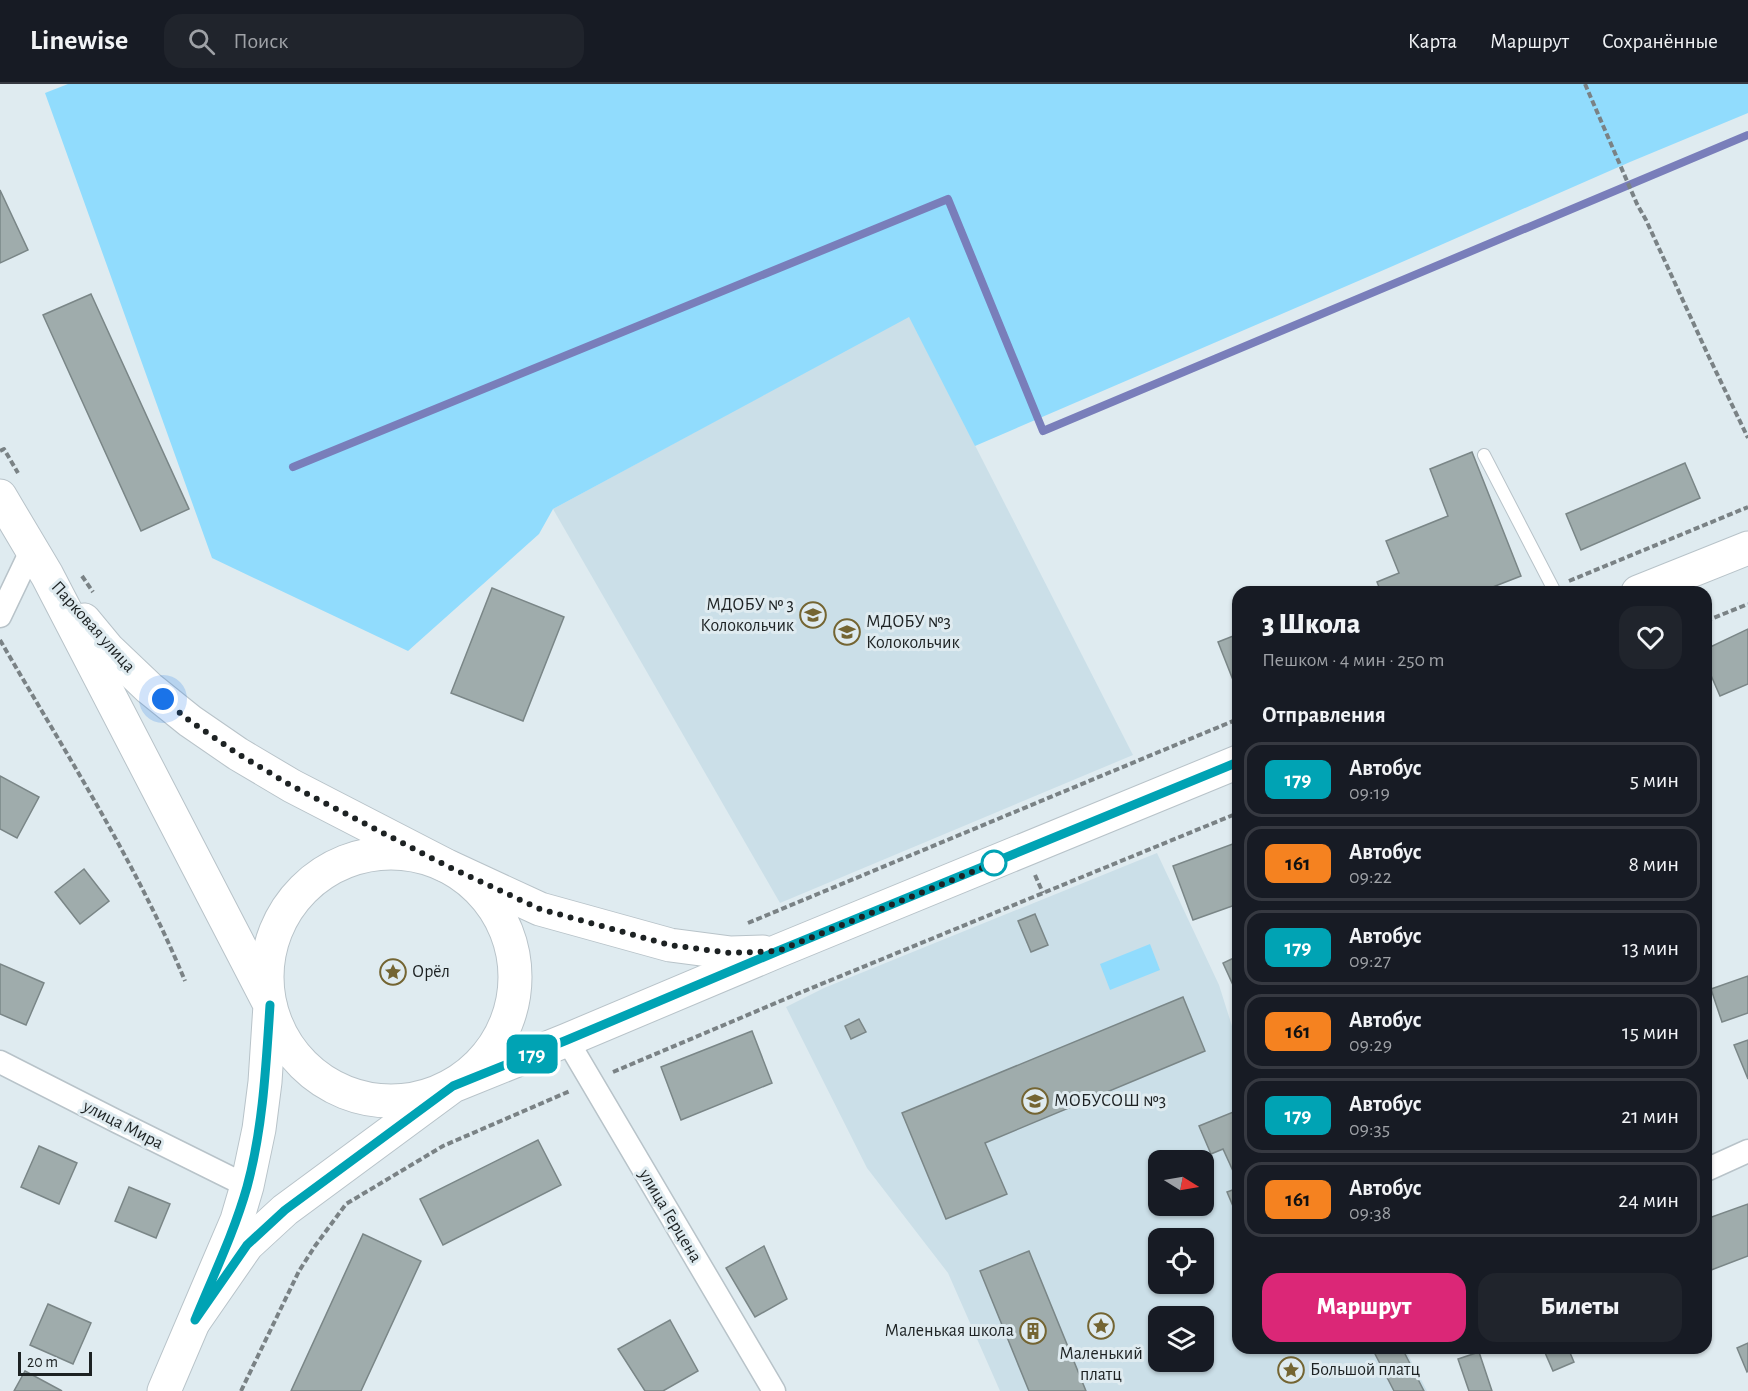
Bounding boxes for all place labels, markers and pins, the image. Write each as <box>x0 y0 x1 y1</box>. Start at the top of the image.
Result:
place label: МДОБУ № 3 Колокольчик <box>700 596 795 635</box>
school or university icon: МДОБУ № 3 Колокольчик <box>798 600 828 630</box>
place label: МДОБУ №3 Колокольчик <box>866 613 960 652</box>
school or university icon: МДОБУ №3 Колокольчик <box>832 617 862 647</box>
unlabelled marker <box>981 850 1007 876</box>
place icon: Орёл <box>378 957 408 987</box>
place label: Орёл <box>412 963 450 981</box>
school or university icon: МОБУСОШ №3 <box>1020 1086 1050 1116</box>
place label: МОБУСОШ №3 <box>1054 1092 1166 1110</box>
place icon: Маленький платц <box>1086 1311 1116 1341</box>
building icon: Маленькая школа <box>1018 1316 1048 1346</box>
place label: Маленькая школа <box>885 1322 1014 1340</box>
place label: Маленький платц <box>1059 1345 1143 1384</box>
place icon: Большой платц <box>1276 1355 1306 1385</box>
place label: Большой платц <box>1310 1361 1421 1379</box>

